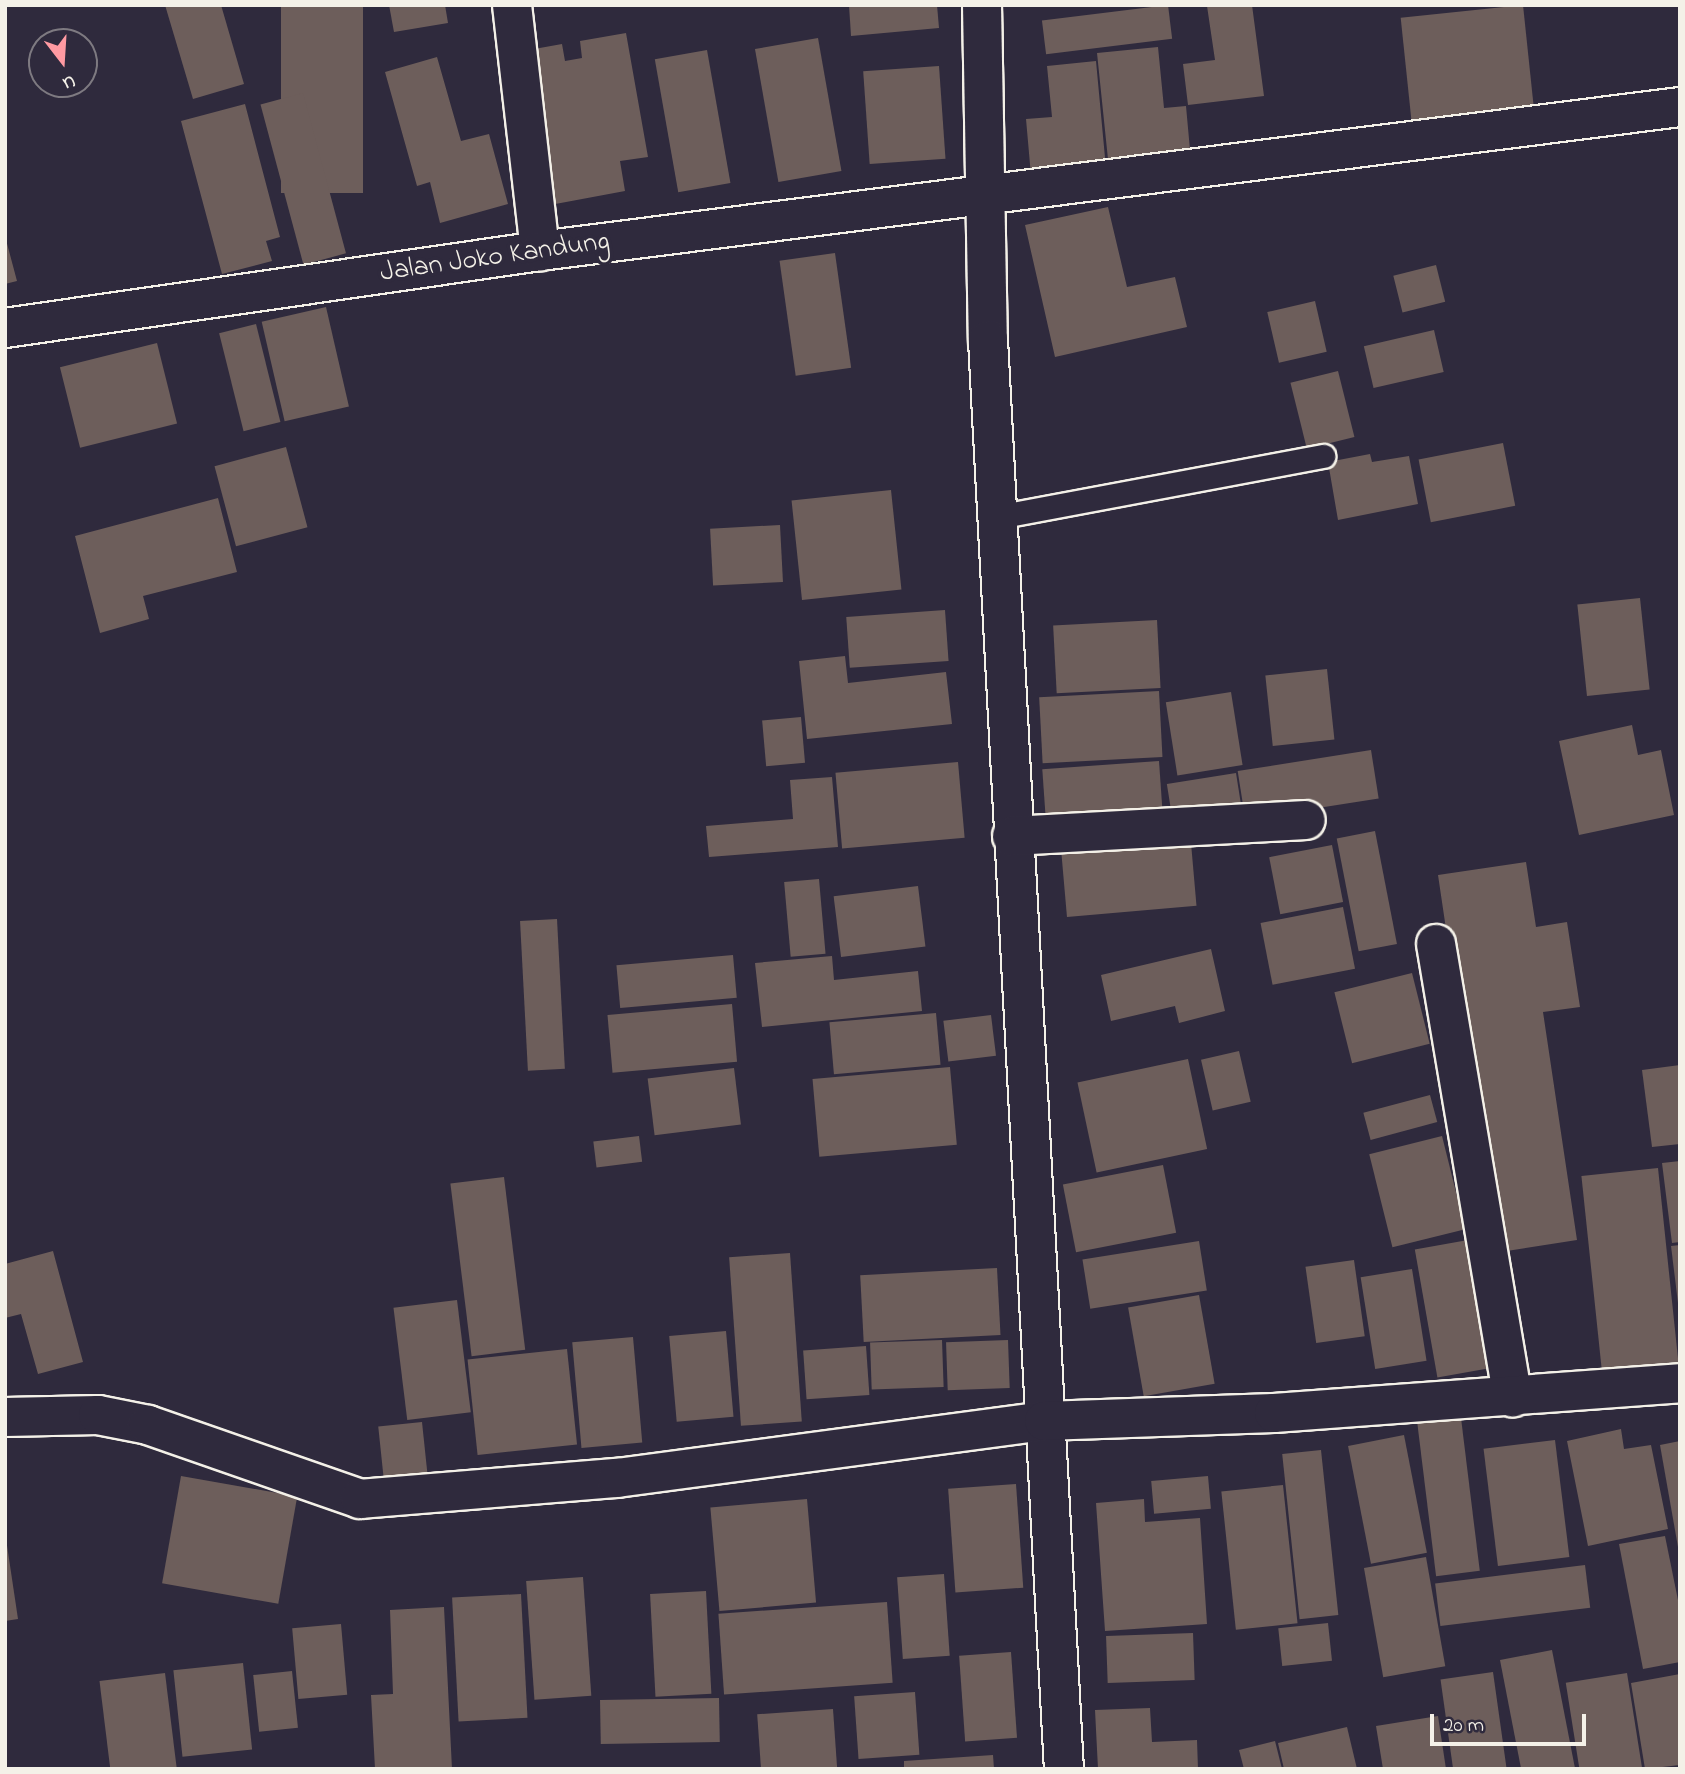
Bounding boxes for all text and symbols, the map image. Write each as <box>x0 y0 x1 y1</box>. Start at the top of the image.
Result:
north arrow <box>28 28 98 98</box>
text: U <box>59 67 78 96</box>
street label: Jalan Joko Kandung <box>378 225 612 291</box>
scale bar <box>1433 1700 1589 1744</box>
text: 20 m <box>1443 1711 1484 1741</box>

